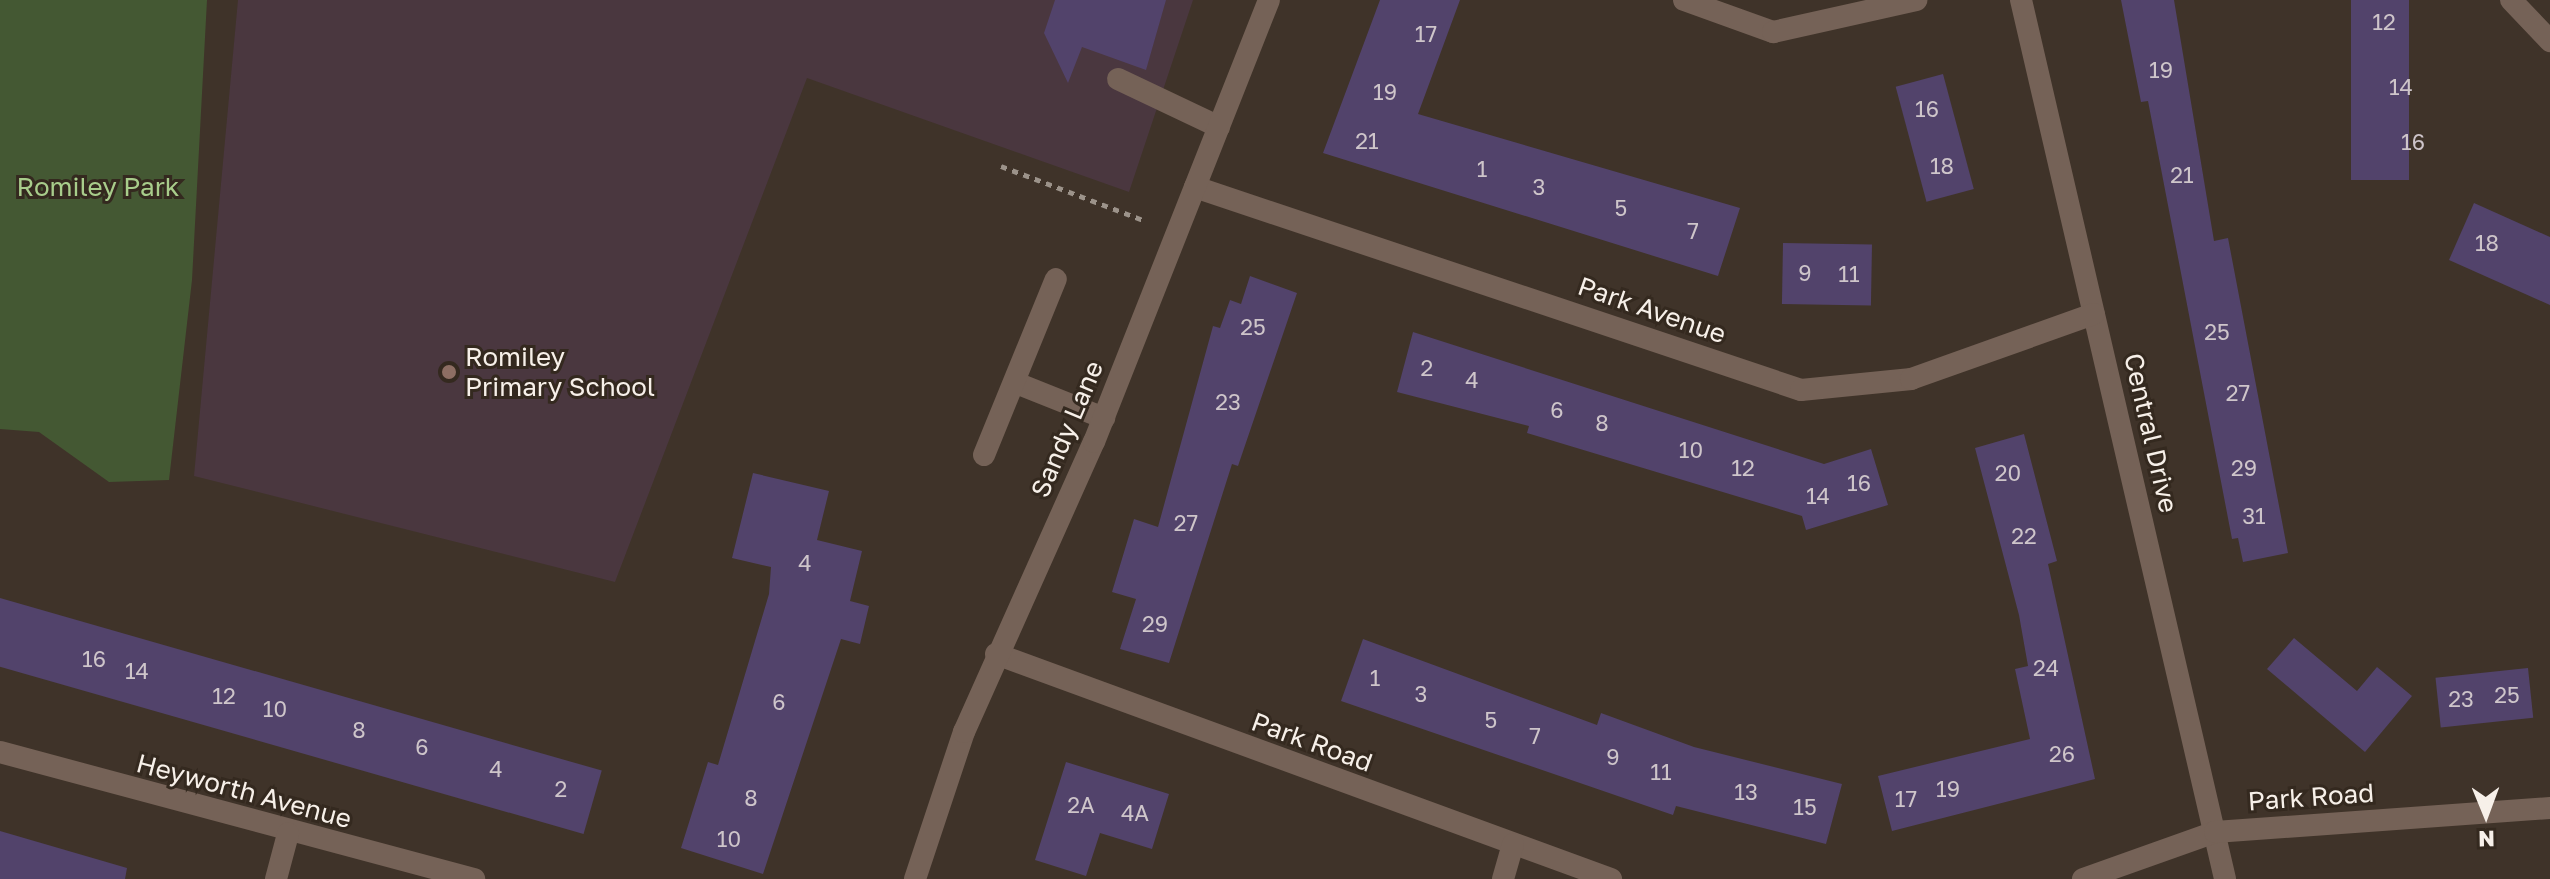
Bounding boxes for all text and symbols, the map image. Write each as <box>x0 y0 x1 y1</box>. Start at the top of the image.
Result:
house number: 12 <box>2372 9 2396 35</box>
house number: 17 <box>1415 21 1437 47</box>
house number: 19 <box>2149 57 2173 83</box>
house number: 14 <box>2389 74 2413 100</box>
house number: 19 <box>1373 79 1397 105</box>
house number: 16 <box>1915 96 1939 122</box>
house number: 21 <box>1355 128 1379 154</box>
house number: 16 <box>2401 129 2425 155</box>
house number: 18 <box>1930 153 1954 179</box>
house number: 1 <box>1477 156 1487 182</box>
house number: 21 <box>2170 162 2194 188</box>
park label: Romiley Park <box>17 171 179 203</box>
house number: 3 <box>1533 174 1545 200</box>
house number: 5 <box>1615 195 1627 221</box>
house number: 7 <box>1687 218 1699 244</box>
house number: 18 <box>2475 230 2499 256</box>
house number: 9 <box>1798 260 1812 286</box>
house number: 11 <box>1838 261 1860 287</box>
street label: Park Avenue <box>1574 270 1730 350</box>
house number: 25 <box>1240 314 1266 340</box>
house number: 25 <box>2204 319 2230 345</box>
place label: Romiley Primary School <box>465 341 655 402</box>
street label: Central Drive <box>2117 350 2185 516</box>
house number: 2 <box>1421 355 1433 381</box>
street label: Sandy Lane <box>1024 356 1110 502</box>
marker: Romiley Primary School <box>440 363 458 381</box>
house number: 4 <box>1465 367 1479 393</box>
house number: 27 <box>2226 380 2250 406</box>
house number: 23 <box>1215 389 1241 415</box>
house number: 6 <box>1550 397 1564 423</box>
house number: 8 <box>1595 410 1609 436</box>
house number: 10 <box>1679 437 1703 463</box>
house number: 12 <box>1731 455 1755 481</box>
house number: 29 <box>2231 455 2257 481</box>
house number: 20 <box>1995 460 2021 486</box>
house number: 16 <box>1847 470 1871 496</box>
house number: 14 <box>1806 483 1830 509</box>
house number: 31 <box>2242 503 2266 529</box>
house number: 27 <box>1174 510 1198 536</box>
house number: 22 <box>2011 523 2037 549</box>
house number: 4 <box>798 550 812 576</box>
house number: 29 <box>1142 611 1168 637</box>
house number: 16 <box>82 646 106 672</box>
house number: 24 <box>2033 655 2059 681</box>
house number: 14 <box>125 658 149 684</box>
house number: 1 <box>1370 665 1380 691</box>
house number: 3 <box>1415 681 1427 707</box>
house number: 25 <box>2494 682 2520 708</box>
house number: 12 <box>212 683 236 709</box>
house number: 23 <box>2448 686 2474 712</box>
house number: 6 <box>772 689 786 715</box>
house number: 10 <box>263 696 287 722</box>
street label: Park Road <box>1247 706 1377 778</box>
house number: 5 <box>1485 707 1497 733</box>
house number: 8 <box>352 717 366 743</box>
house number: 7 <box>1529 723 1541 749</box>
house number: 6 <box>415 734 429 760</box>
house number: 26 <box>2049 741 2075 767</box>
house number: 9 <box>1606 744 1620 770</box>
street label: Heyworth Avenue <box>133 747 355 835</box>
house number: 4 <box>489 756 503 782</box>
house number: 11 <box>1650 759 1672 785</box>
north arrow <box>2446 775 2526 855</box>
house number: 2 <box>555 776 567 802</box>
house number: 19 <box>1936 776 1960 802</box>
street label: Park Road <box>2247 777 2375 817</box>
house number: 13 <box>1734 779 1758 805</box>
house number: 8 <box>744 785 758 811</box>
house number: 17 <box>1895 786 1917 812</box>
house number: 2A <box>1067 792 1095 818</box>
house number: 15 <box>1793 794 1817 820</box>
house number: 4A <box>1121 800 1149 826</box>
house number: 10 <box>717 826 741 852</box>
text: N <box>2478 826 2495 853</box>

